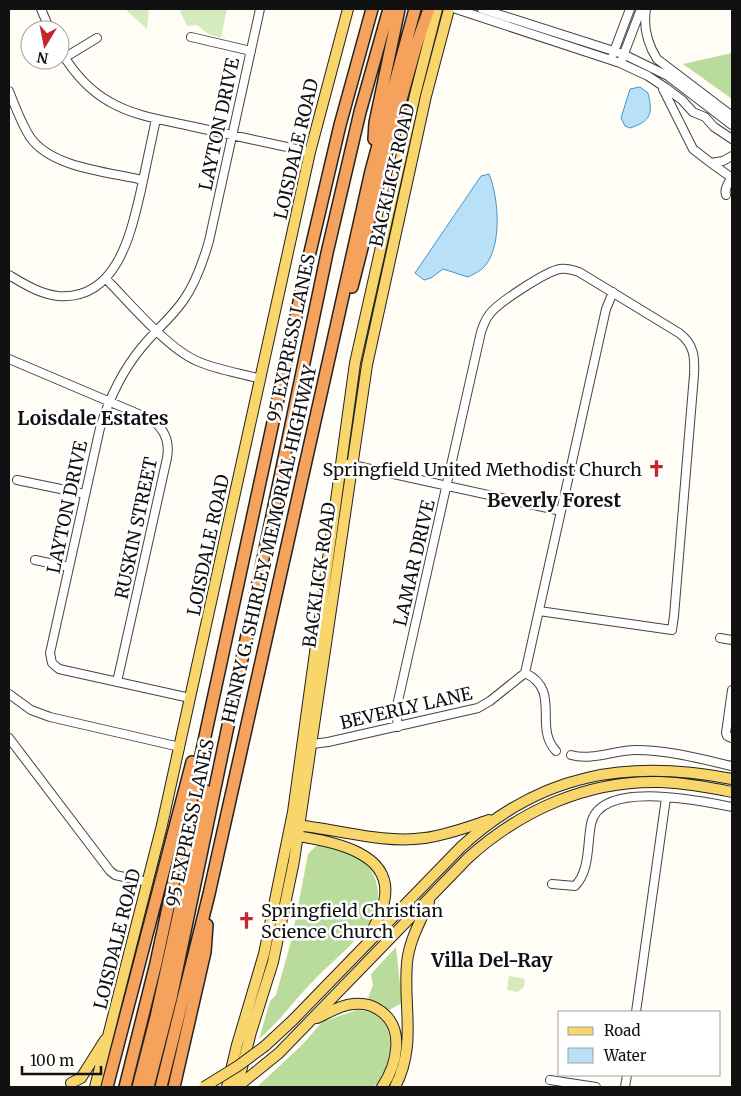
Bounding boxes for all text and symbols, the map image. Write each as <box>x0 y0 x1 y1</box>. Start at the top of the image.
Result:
north arrow <box>20 20 70 70</box>
text: N <box>36 48 50 68</box>
street label: LAYTON DRIVE <box>194 55 244 192</box>
street label: LOISDALE ROAD <box>269 76 323 222</box>
street label: BACKLICK ROAD <box>364 101 420 249</box>
street label: 95 EXPRESS LANES <box>262 252 320 424</box>
street label: HENRY G. SHIRLEY MEMORIAL HIGHWAY <box>217 362 322 725</box>
district label: Loisdale Estates <box>17 406 169 430</box>
street label: LAYTON DRIVE <box>42 438 92 575</box>
street label: RUSKIN STREET <box>110 455 162 601</box>
place label: Springfield United Methodist Church <box>323 458 642 481</box>
church icon: Springfield United Methodist Church <box>646 459 666 479</box>
street label: LOISDALE ROAD <box>182 472 234 618</box>
district label: Beverly Forest <box>487 488 621 512</box>
street label: LAMAR DRIVE <box>388 497 440 628</box>
street label: BACKLICK ROAD <box>297 501 341 649</box>
street label: BEVERLY LANE <box>338 681 475 734</box>
street label: 95 EXPRESS LANES <box>161 737 219 909</box>
street label: LOISDALE ROAD <box>88 866 146 1012</box>
place label: Springfield Christian Science Church <box>261 899 443 943</box>
church icon: Springfield Christian Science Church <box>237 910 257 930</box>
district label: Villa Del-Ray <box>430 948 553 972</box>
legend <box>558 1011 721 1076</box>
text: Road <box>604 1021 640 1040</box>
scale bar <box>22 1044 101 1076</box>
text: Water <box>603 1046 647 1065</box>
text: 100 m <box>30 1051 74 1070</box>

